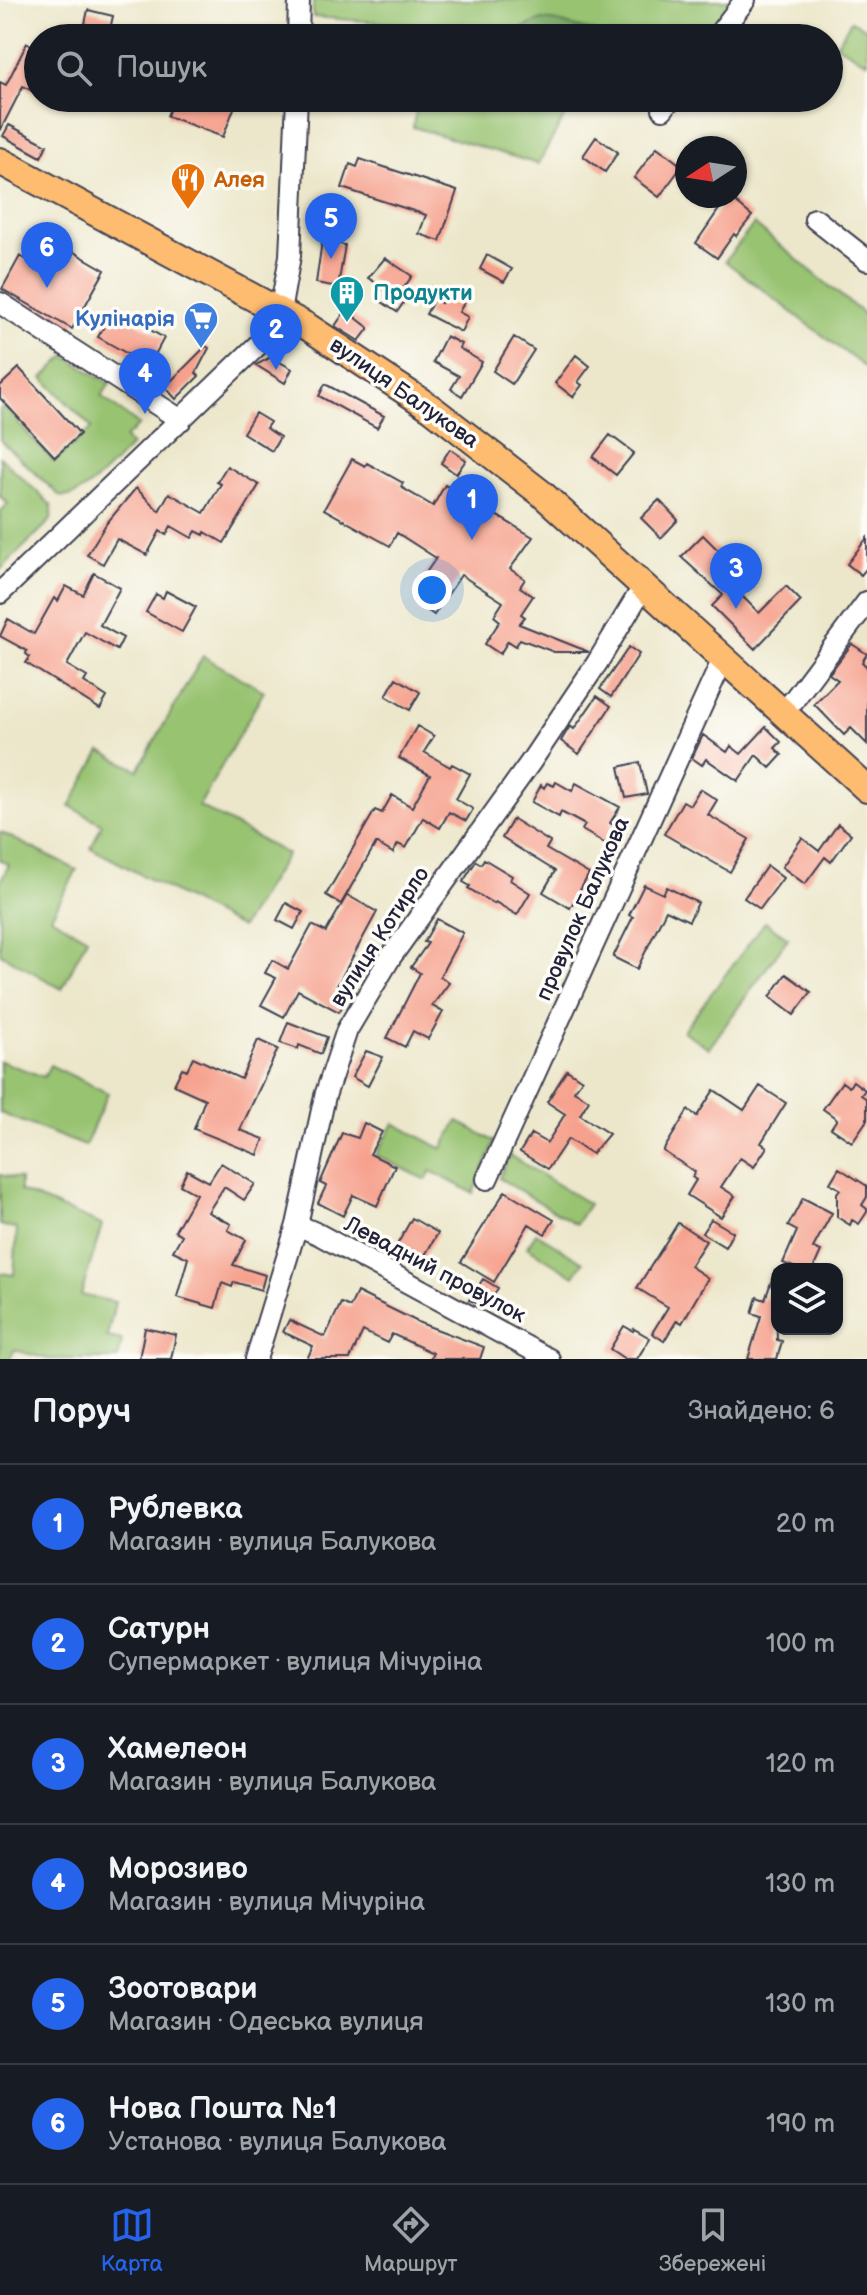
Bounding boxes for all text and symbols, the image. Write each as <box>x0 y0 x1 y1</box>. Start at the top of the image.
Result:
search box <box>24 24 843 112</box>
icon: search <box>52 46 96 90</box>
text: Пошук <box>116 50 207 86</box>
north arrow <box>675 136 747 208</box>
restaurant icon: Алея <box>169 161 207 211</box>
place label: Алея <box>213 167 265 194</box>
pin: 5 <box>305 193 357 259</box>
pin: 6 <box>21 222 73 288</box>
building icon: Продукти <box>328 274 366 324</box>
place label: Продукти <box>373 280 473 307</box>
supermarket icon: Кулінарія <box>182 300 220 350</box>
pin: 2 <box>250 304 302 370</box>
place label: Кулінарія <box>75 306 175 333</box>
street label: вулиця Балукова <box>324 332 484 454</box>
pin: 4 <box>119 348 171 414</box>
pin: 1 <box>446 474 498 540</box>
pin: 3 <box>710 543 762 609</box>
your location <box>412 570 452 610</box>
street label: провулок Балукова <box>530 813 636 1005</box>
street label: вулиця Котирло <box>325 862 435 1012</box>
street label: Левадний провулок <box>339 1210 530 1329</box>
map controls <box>771 1263 843 1335</box>
button: layers <box>771 1263 843 1335</box>
text: Поруч <box>32 1391 131 1432</box>
text: Знайдено: 6 <box>688 1396 835 1427</box>
text: Рублевка <box>108 1491 242 1527</box>
text: 1 <box>53 1509 63 1540</box>
text: 20 m <box>776 1509 835 1540</box>
text: Магазин · вулиця Балукова <box>108 1527 436 1558</box>
text: Сатурн <box>108 1611 210 1647</box>
text: 2 <box>50 1629 66 1660</box>
text: 100 m <box>766 1629 835 1660</box>
text: Супермаркет · вулиця Мічуріна <box>108 1647 483 1678</box>
text: Хамелеон <box>108 1731 247 1767</box>
text: 3 <box>50 1749 66 1780</box>
text: 120 m <box>766 1749 835 1780</box>
text: Магазин · вулиця Балукова <box>108 1767 436 1798</box>
text: Морозиво <box>108 1851 248 1887</box>
text: 4 <box>50 1869 66 1900</box>
text: 130 m <box>765 1869 835 1900</box>
text: Магазин · вулиця Мічуріна <box>108 1887 425 1918</box>
text: Зоотовари <box>108 1971 257 2007</box>
text: 5 <box>50 1989 66 2020</box>
text: 130 m <box>765 1989 835 2020</box>
text: Магазин · Одеська вулиця <box>108 2007 424 2038</box>
text: Нова Пошта №1 <box>108 2091 337 2127</box>
text: 6 <box>50 2109 66 2140</box>
text: 190 m <box>766 2109 835 2140</box>
text: Установа · вулиця Балукова <box>108 2127 447 2158</box>
tab: Карта <box>101 2203 163 2278</box>
tab: Маршрут <box>364 2203 458 2278</box>
tab: Збережені <box>659 2203 766 2278</box>

